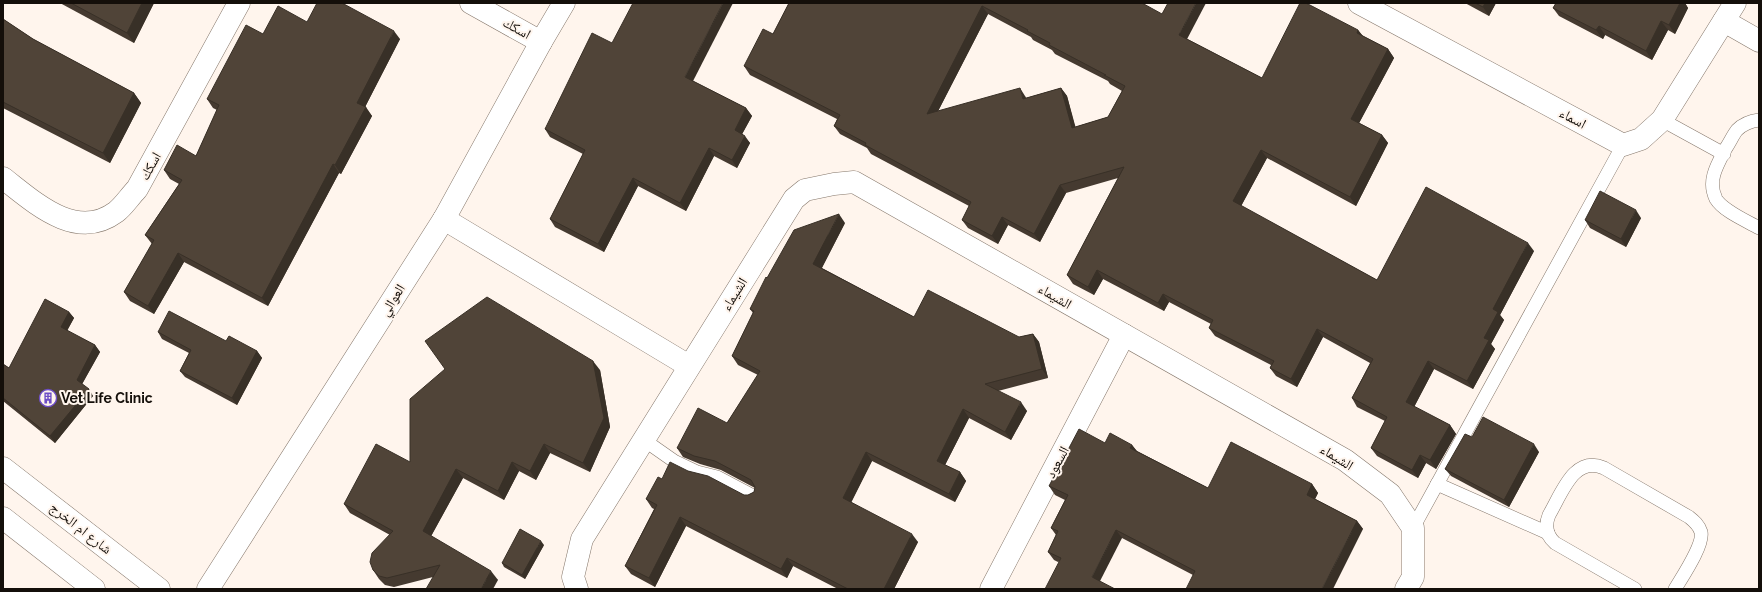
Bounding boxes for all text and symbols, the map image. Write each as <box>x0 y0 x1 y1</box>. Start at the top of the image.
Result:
street label: اسكك <box>500 14 534 42</box>
street label: اسماء <box>1557 104 1589 132</box>
street label: اسكك <box>136 149 164 183</box>
street label: الشيماء <box>718 274 751 314</box>
street label: الشيماء <box>1035 280 1075 312</box>
street label: العوالي <box>376 281 411 321</box>
building icon: Vet Life Clinic <box>38 388 58 408</box>
place label: Vet Life Clinic <box>61 390 153 406</box>
street label: الشيماء <box>1317 441 1357 474</box>
street label: السعود <box>1042 443 1073 481</box>
street label: شارع ام الخرج <box>46 499 115 559</box>

